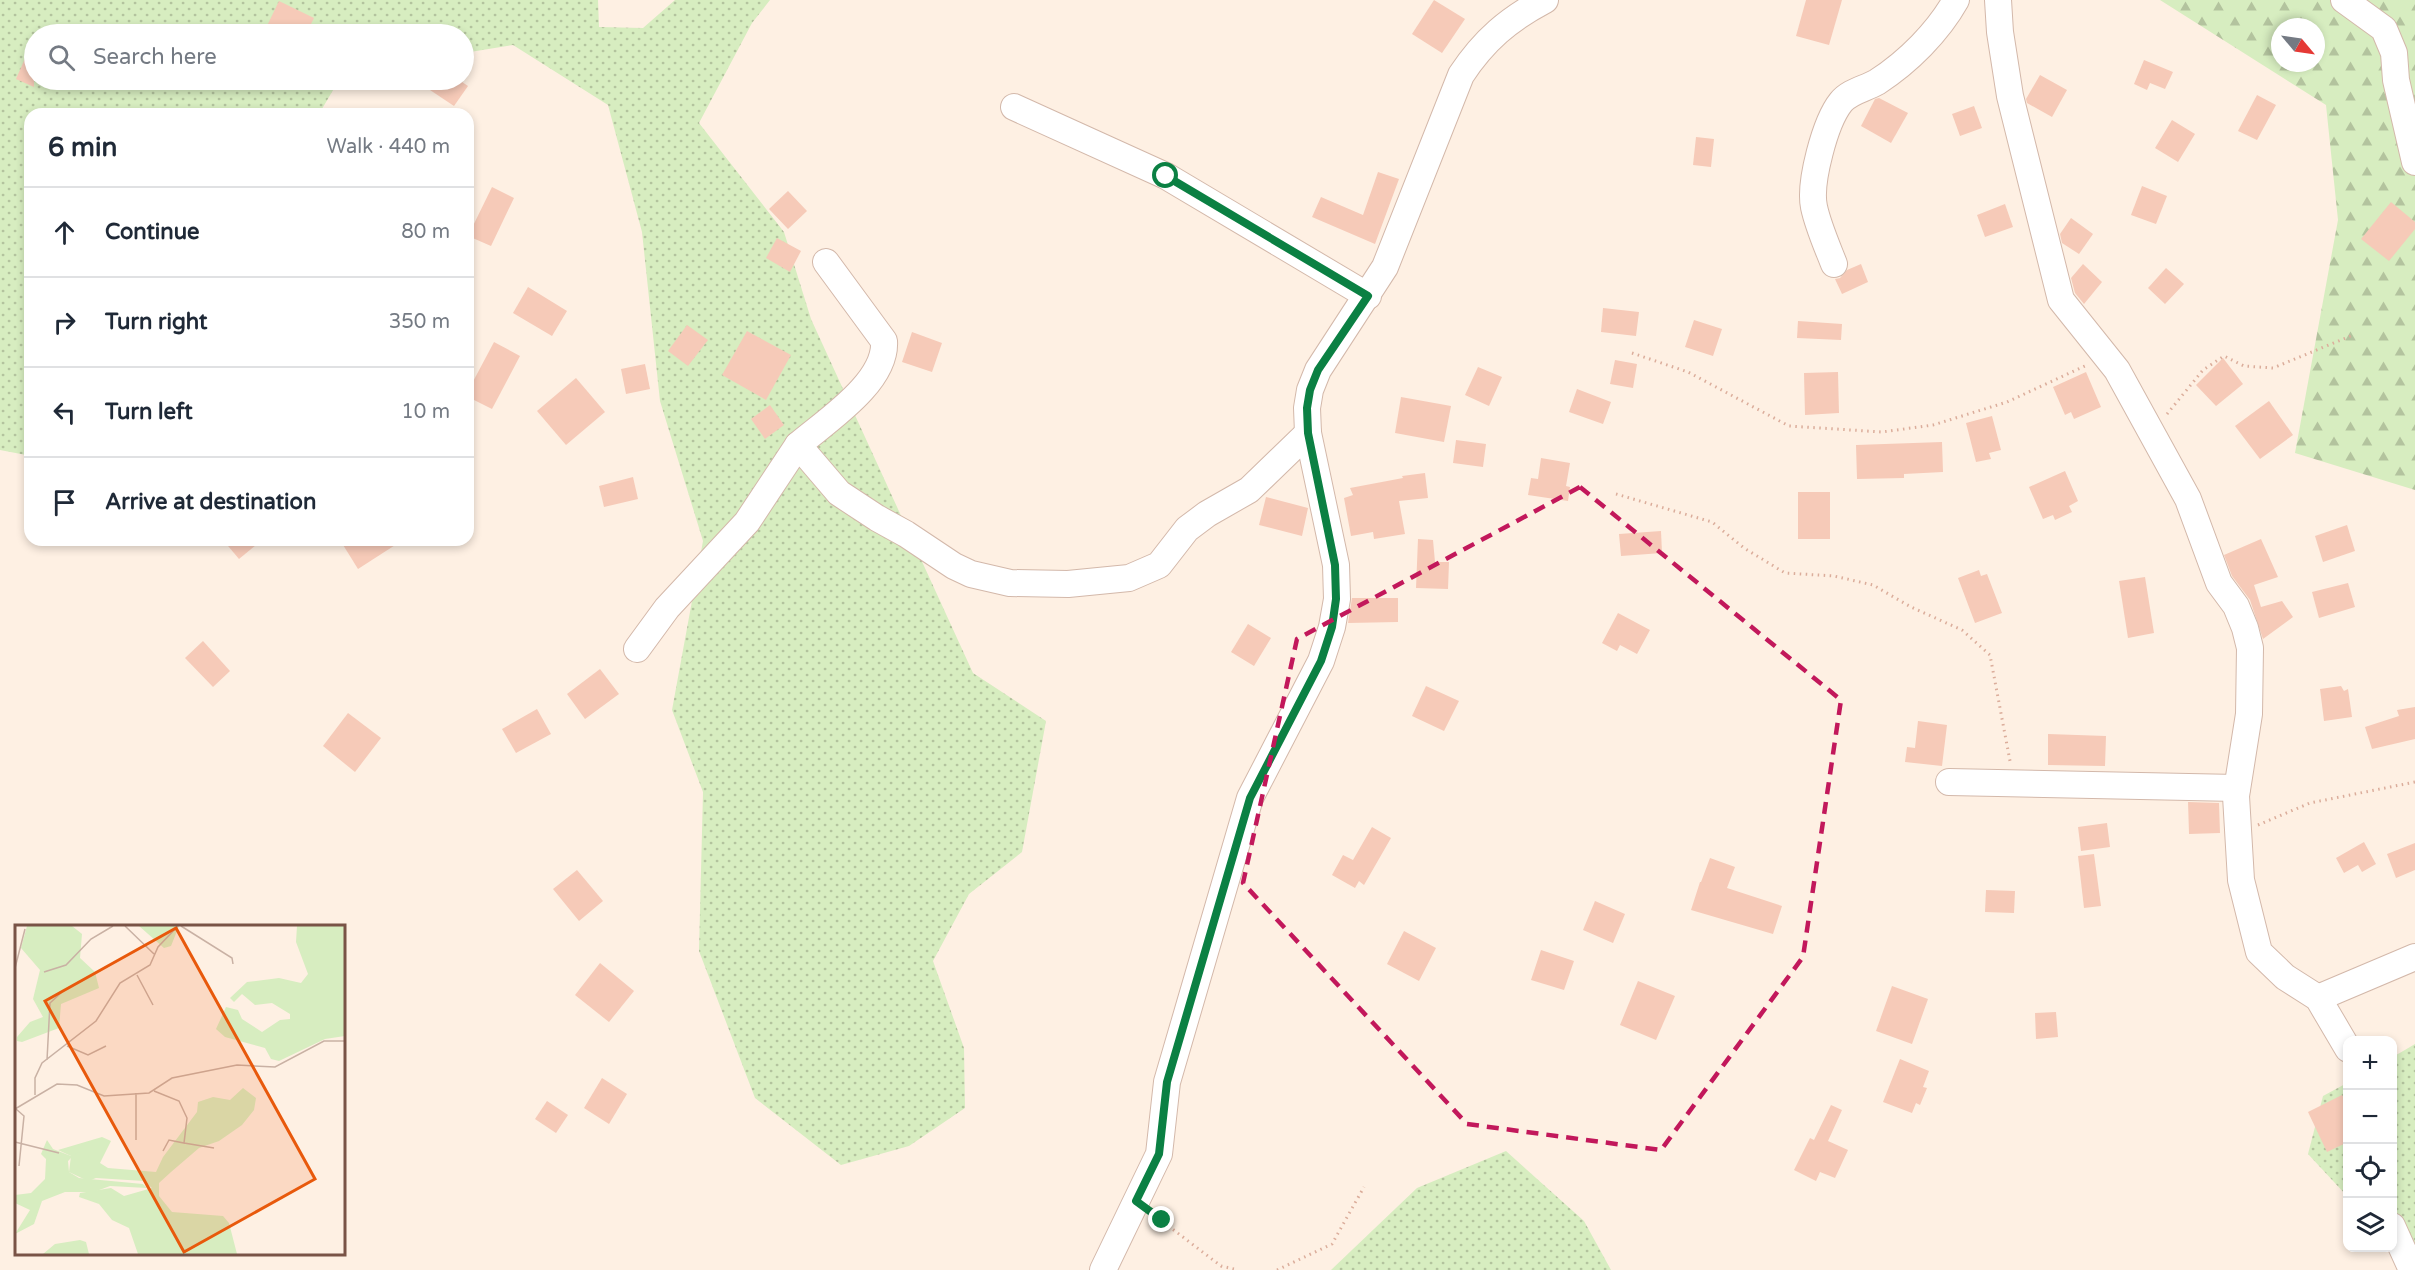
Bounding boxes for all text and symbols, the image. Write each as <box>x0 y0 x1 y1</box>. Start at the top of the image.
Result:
north arrow <box>2271 18 2325 72</box>
search box <box>24 24 474 90</box>
icon: search <box>45 41 78 74</box>
text: Search here <box>93 44 217 70</box>
text: 6 min <box>48 132 117 163</box>
text: Walk · 440 m <box>327 135 450 159</box>
route start <box>1152 162 1178 188</box>
icon: ahead <box>48 216 81 249</box>
text: Continue <box>105 219 200 245</box>
text: 80 m <box>401 220 450 244</box>
icon: right <box>48 306 81 339</box>
text: Turn right <box>105 309 207 335</box>
text: 350 m <box>389 310 450 334</box>
icon: left <box>48 396 81 429</box>
text: Turn left <box>105 399 193 425</box>
text: 10 m <box>401 400 450 424</box>
icon: arrive <box>48 486 81 519</box>
text: Arrive at destination <box>105 489 316 515</box>
inset map <box>15 925 345 1255</box>
map controls <box>2343 1036 2397 1252</box>
button: + <box>2343 1036 2397 1090</box>
button: − <box>2343 1090 2397 1144</box>
button: locate <box>2343 1144 2397 1198</box>
button: layers <box>2343 1198 2397 1252</box>
route end <box>1148 1206 1174 1232</box>

